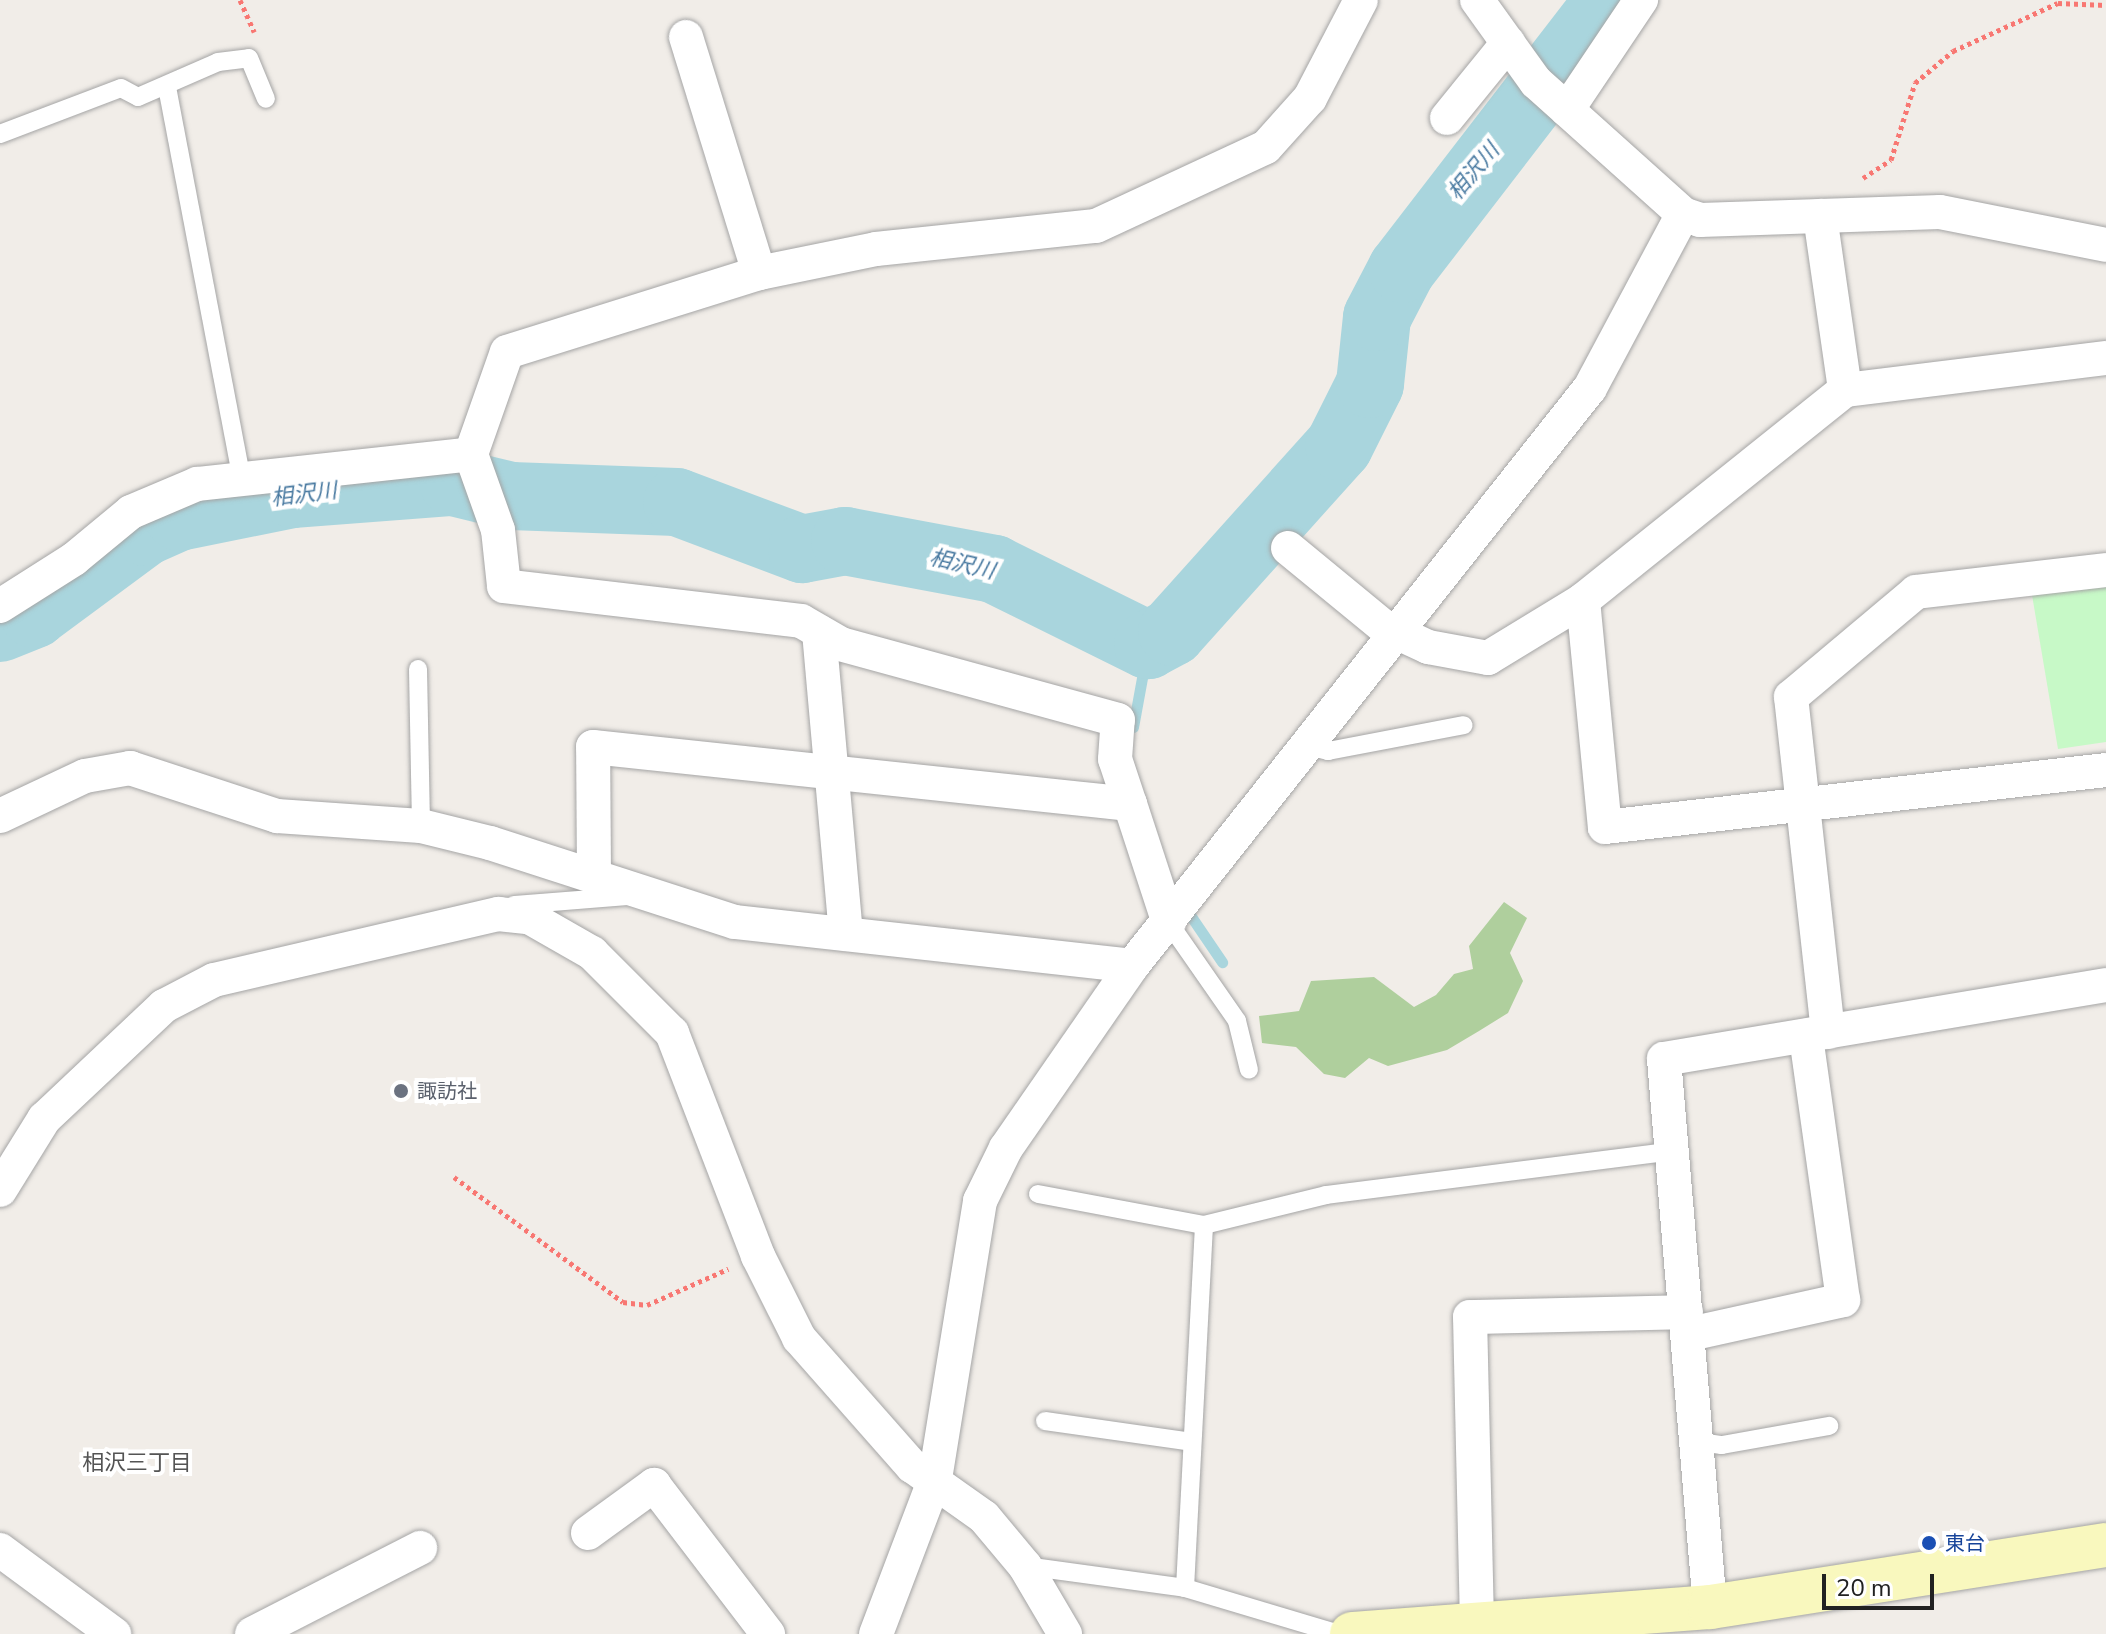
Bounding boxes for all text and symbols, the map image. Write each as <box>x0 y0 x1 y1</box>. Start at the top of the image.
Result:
water label: 相沢川 <box>1443 138 1505 206</box>
water label: 相沢川 <box>270 478 338 512</box>
water label: 相沢川 <box>927 545 997 585</box>
place label: 諏訪社 <box>417 1079 477 1103</box>
marker: 諏訪社 <box>392 1082 410 1100</box>
district label: 相沢三丁目 <box>82 1451 192 1477</box>
place label: 東台 <box>1945 1531 1985 1555</box>
marker: 東台 <box>1920 1534 1938 1552</box>
scale bar <box>1826 1558 1938 1608</box>
text: 20 m <box>1836 1572 1892 1604</box>

